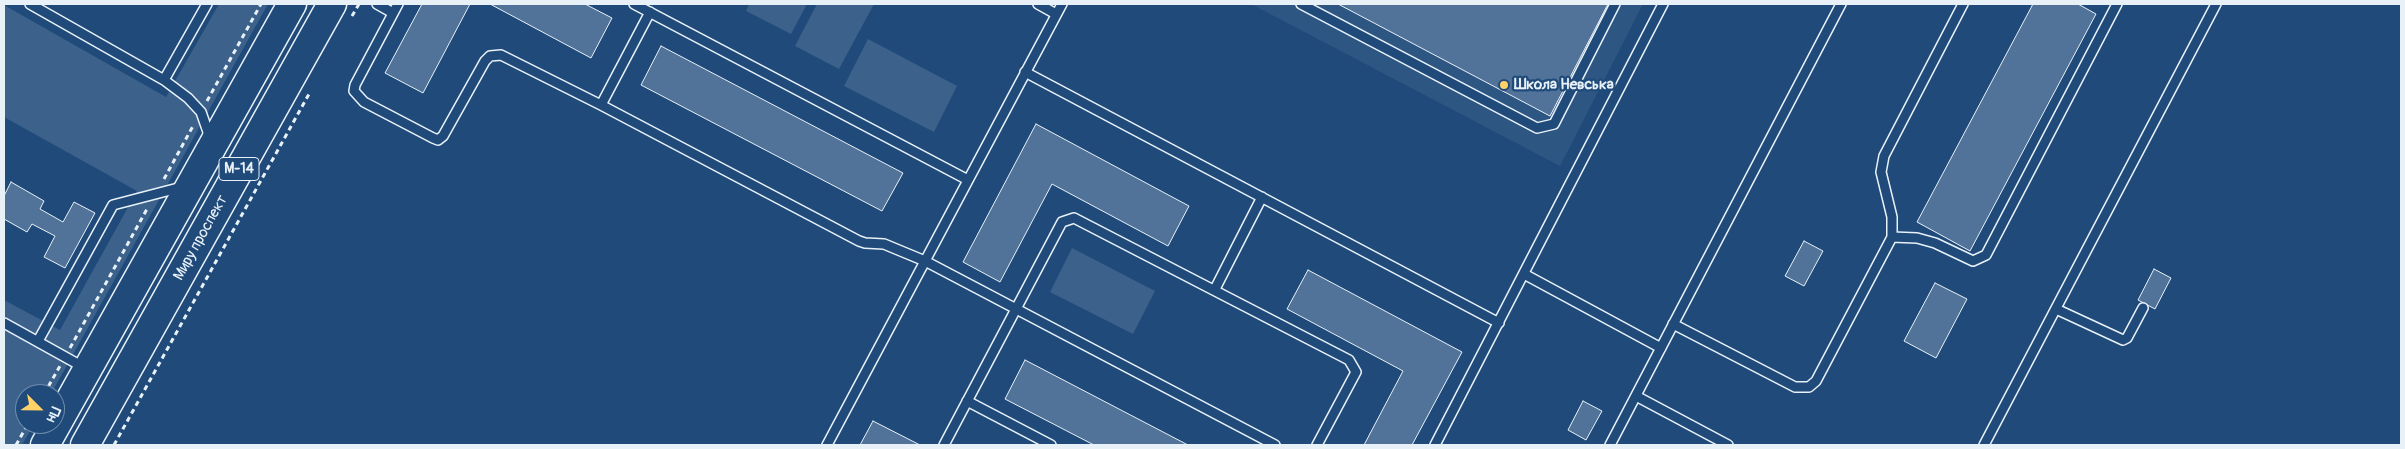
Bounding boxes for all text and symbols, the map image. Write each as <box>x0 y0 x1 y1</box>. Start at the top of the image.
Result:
place label: Школа Невська <box>1514 76 1614 94</box>
marker: Школа Невська <box>1498 79 1510 91</box>
road number: М-14 <box>219 157 259 180</box>
street label: Миру проспект <box>170 192 232 284</box>
north arrow <box>15 384 65 434</box>
text: Пн <box>43 404 64 425</box>

